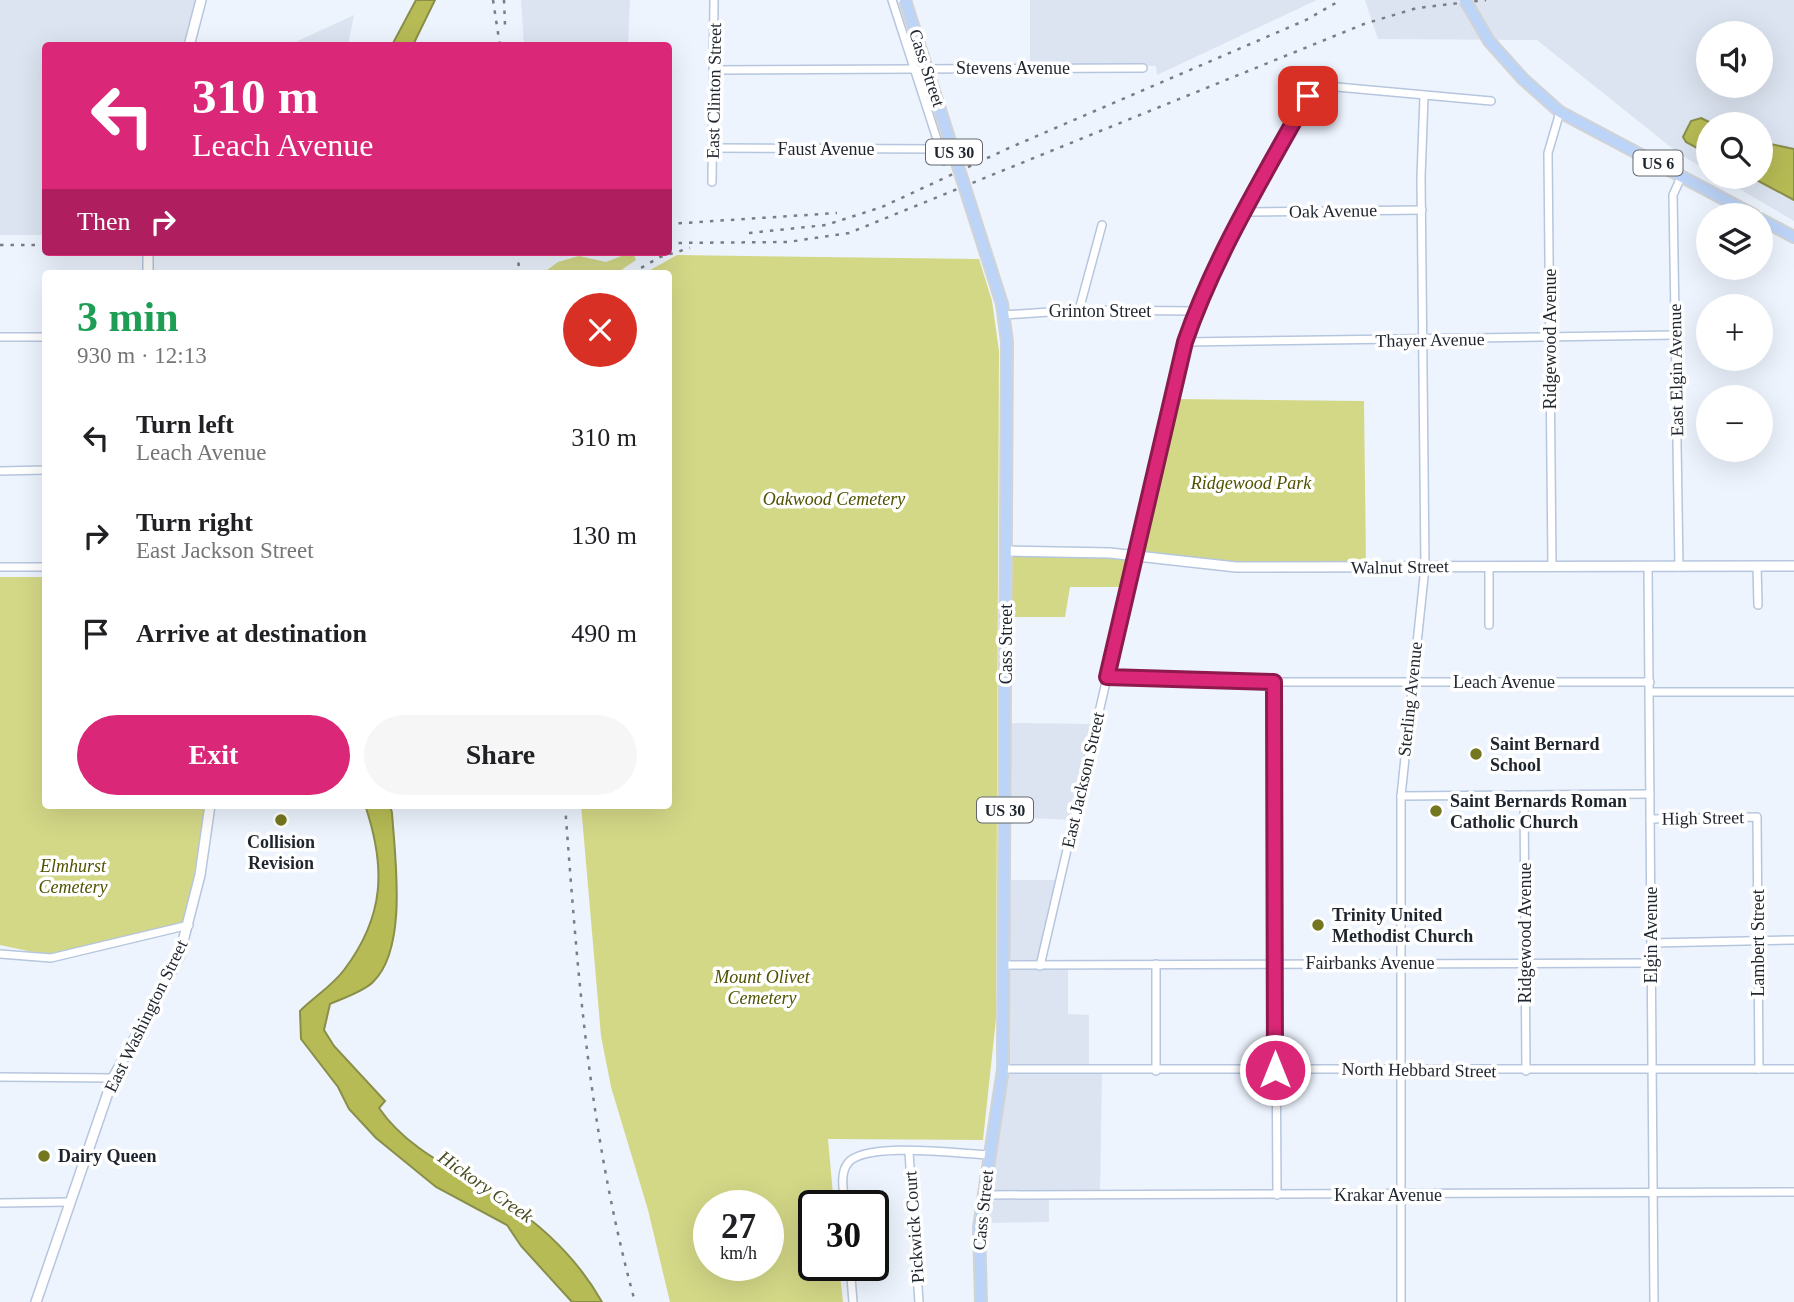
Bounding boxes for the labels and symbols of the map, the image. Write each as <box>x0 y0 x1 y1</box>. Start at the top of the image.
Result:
street label: East Clinton Street <box>703 23 725 159</box>
street label: Cass Street <box>905 27 949 109</box>
street label: Stevens Avenue <box>956 58 1070 78</box>
pin <box>1278 66 1338 126</box>
street label: Faust Avenue <box>777 139 875 159</box>
road number: US 30 <box>926 140 982 164</box>
road number: US 6 <box>1634 150 1682 176</box>
street label: Oak Avenue <box>1289 200 1377 222</box>
street label: Ridgewood Avenue <box>1540 268 1560 410</box>
street label: Grinton Street <box>1049 301 1151 321</box>
street label: East Elgin Avenue <box>1665 304 1687 436</box>
street label: Thayer Avenue <box>1375 329 1485 351</box>
park label: Ridgewood Park <box>1190 473 1312 493</box>
park label: Oakwood Cemetery <box>763 489 905 509</box>
street label: Walnut Street <box>1351 556 1449 578</box>
street label: Cass Street <box>996 604 1016 684</box>
street label: Sterling Avenue <box>1394 641 1426 757</box>
street label: Leach Avenue <box>1453 672 1555 692</box>
street label: East Jackson Street <box>1058 710 1108 850</box>
place label: Saint Bernard School <box>1490 734 1600 775</box>
marker: Saint Bernard School <box>1468 746 1484 762</box>
place label: Saint Bernards Roman Catholic Church <box>1450 791 1627 832</box>
road number: US 30 <box>977 797 1033 822</box>
marker: Saint Bernards Roman Catholic Church <box>1428 803 1444 819</box>
street label: High Street <box>1662 807 1744 829</box>
marker: Collision Revision <box>273 812 289 828</box>
place label: Collision Revision <box>247 832 315 873</box>
park label: Elmhurst Cemetery <box>39 856 107 897</box>
street label: Ridgewood Avenue <box>1515 862 1535 1004</box>
street label: Elgin Avenue <box>1641 886 1661 984</box>
street label: Lambert Street <box>1748 889 1768 997</box>
place label: Trinity United Methodist Church <box>1332 905 1473 946</box>
marker: Trinity United Methodist Church <box>1310 917 1326 933</box>
street label: East Washington Street <box>100 936 192 1096</box>
street label: Fairbanks Avenue <box>1305 953 1435 973</box>
park label: Mount Olivet Cemetery <box>713 967 811 1008</box>
position arrow <box>1238 1033 1312 1107</box>
street label: North Hebbard Street <box>1341 1059 1497 1081</box>
place label: Dairy Queen <box>58 1146 157 1166</box>
water label: Hickory Creek <box>434 1146 537 1227</box>
marker: Dairy Queen <box>36 1148 52 1164</box>
street label: Cass Street <box>969 1169 997 1251</box>
street label: Pickwick Court <box>900 1170 928 1284</box>
street label: Krakar Avenue <box>1334 1185 1442 1205</box>
speed limit sign: 30 <box>798 1190 889 1281</box>

